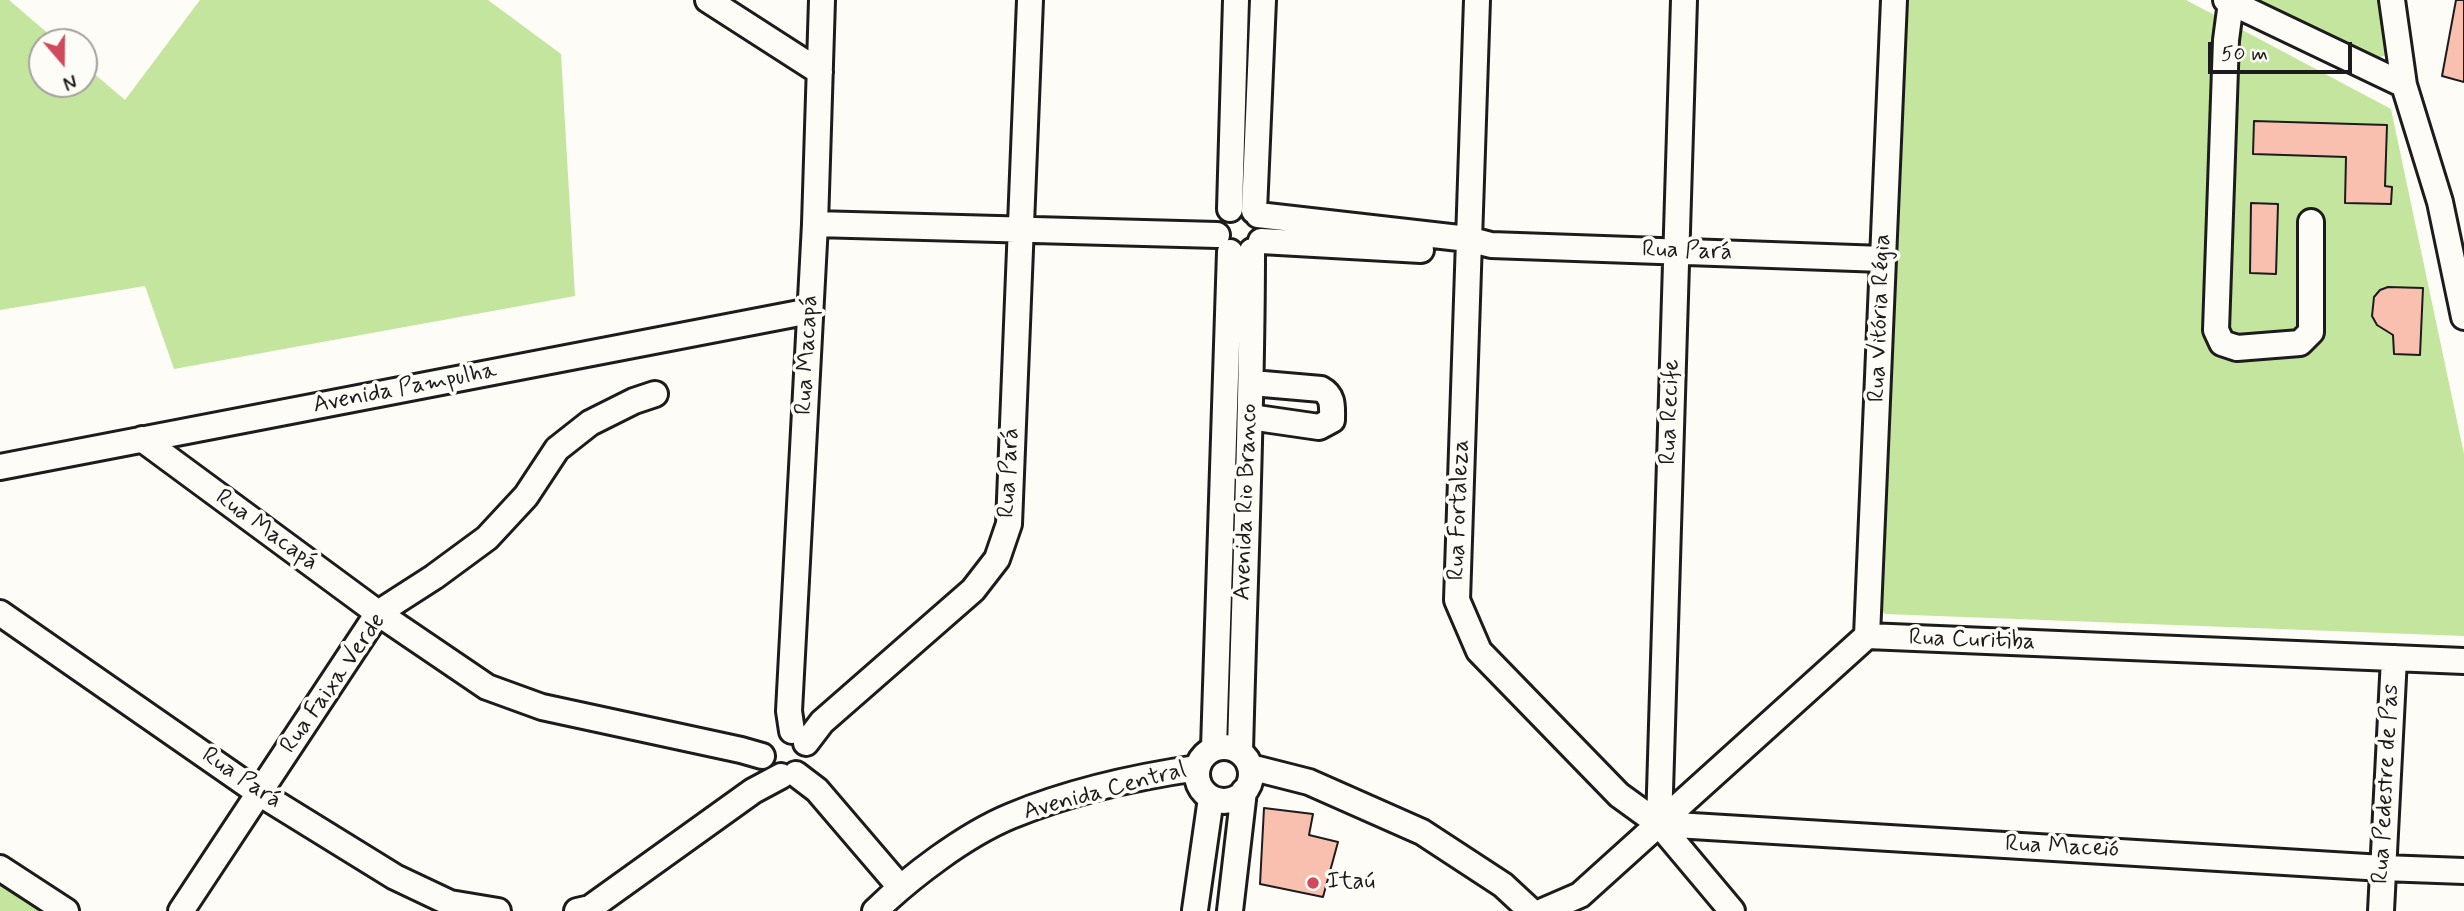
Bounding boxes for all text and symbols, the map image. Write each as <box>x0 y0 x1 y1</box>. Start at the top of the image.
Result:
north arrow <box>28 28 98 98</box>
scale bar <box>2212 28 2356 72</box>
text: 50 m <box>2221 40 2268 68</box>
text: N <box>59 67 80 95</box>
street label: Rua Vitória Régia <box>1864 233 1898 403</box>
street label: Rua Pará <box>1641 236 1733 268</box>
street label: Rua Macapá <box>790 294 826 416</box>
street label: Avenida Pampulha <box>311 357 499 421</box>
street label: Rua Recife <box>1655 359 1687 465</box>
street label: Avenida Rio Branco <box>1229 403 1265 601</box>
street label: Rua Pará <box>993 427 1027 519</box>
street label: Rua Fortaleza <box>1443 439 1477 581</box>
street label: Rua Macapá <box>209 484 323 578</box>
street label: Rua Faixa Verde <box>275 608 393 760</box>
street label: Rua Curitiba <box>1908 624 2036 658</box>
street label: Rua Pedestre de Pas <box>2367 683 2407 885</box>
street label: Rua Pará <box>196 742 286 816</box>
street label: Avenida Central <box>1020 756 1190 828</box>
street label: Rua Maceió <box>2004 831 2120 865</box>
place label: Itaú <box>1327 869 1375 897</box>
marker: Itaú <box>1305 875 1321 891</box>

